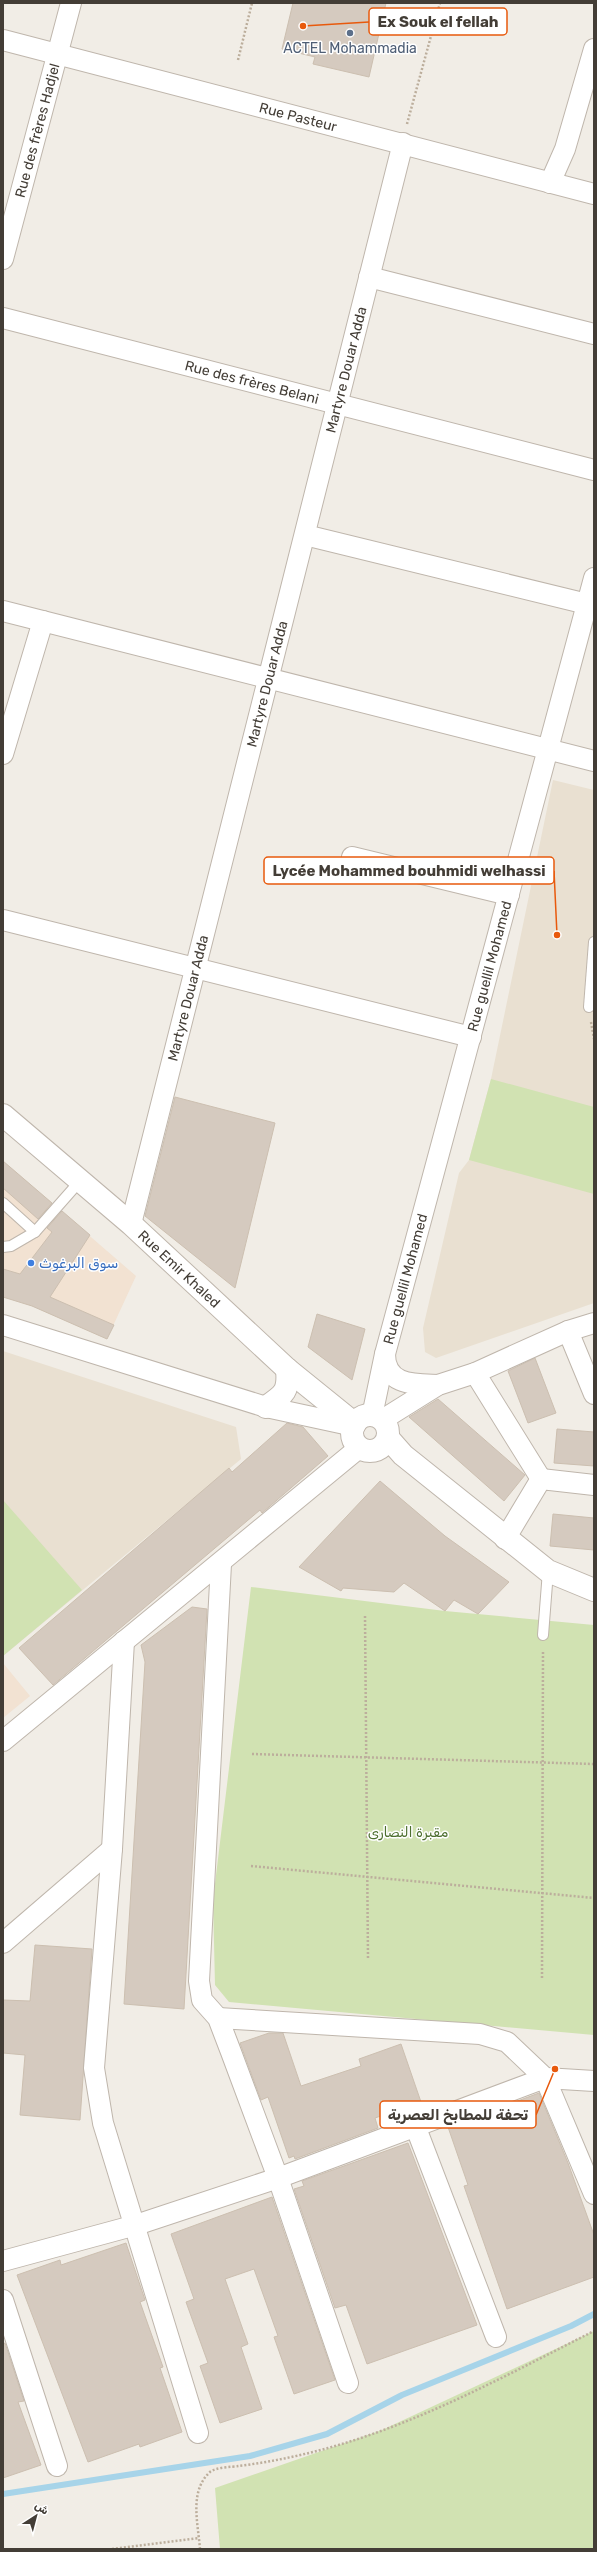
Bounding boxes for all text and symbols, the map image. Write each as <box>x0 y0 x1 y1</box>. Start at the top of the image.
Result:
callout: Ex Souk el fellah <box>369 8 507 35</box>
text: Ex Souk el fellah <box>377 13 499 31</box>
marker: ACTEL Mohammadia <box>345 28 355 38</box>
place label: ACTEL Mohammadia <box>283 40 417 57</box>
street label: Rue des frères Hadjel <box>11 61 63 199</box>
street label: Rue Pasteur <box>257 99 340 135</box>
street label: Martyre Douar Adda <box>322 305 370 435</box>
street label: Rue des frères Belani <box>183 357 321 407</box>
street label: Martyre Douar Adda <box>243 619 291 749</box>
callout: Lycée Mohammed bouhmidi welhassi <box>264 857 554 884</box>
text: Lycée Mohammed bouhmidi welhassi <box>272 862 546 880</box>
street label: Rue guellil Mohamed <box>464 899 515 1033</box>
street label: Martyre Douar Adda <box>164 933 212 1063</box>
street label: Rue guellil Mohamed <box>379 1212 431 1346</box>
street label: Rue Emir Khaled <box>135 1227 224 1311</box>
place label: سوق البرغوث <box>39 1255 118 1272</box>
marker: سوق البرغوث <box>26 1258 36 1268</box>
park label: مقبرة النصارى <box>368 1824 449 1841</box>
callout: تحفة للمطابخ العصرية <box>380 2101 536 2128</box>
text: تحفة للمطابخ العصرية <box>388 2106 529 2125</box>
north arrow <box>16 2496 56 2536</box>
text: ش <box>32 2499 51 2518</box>

